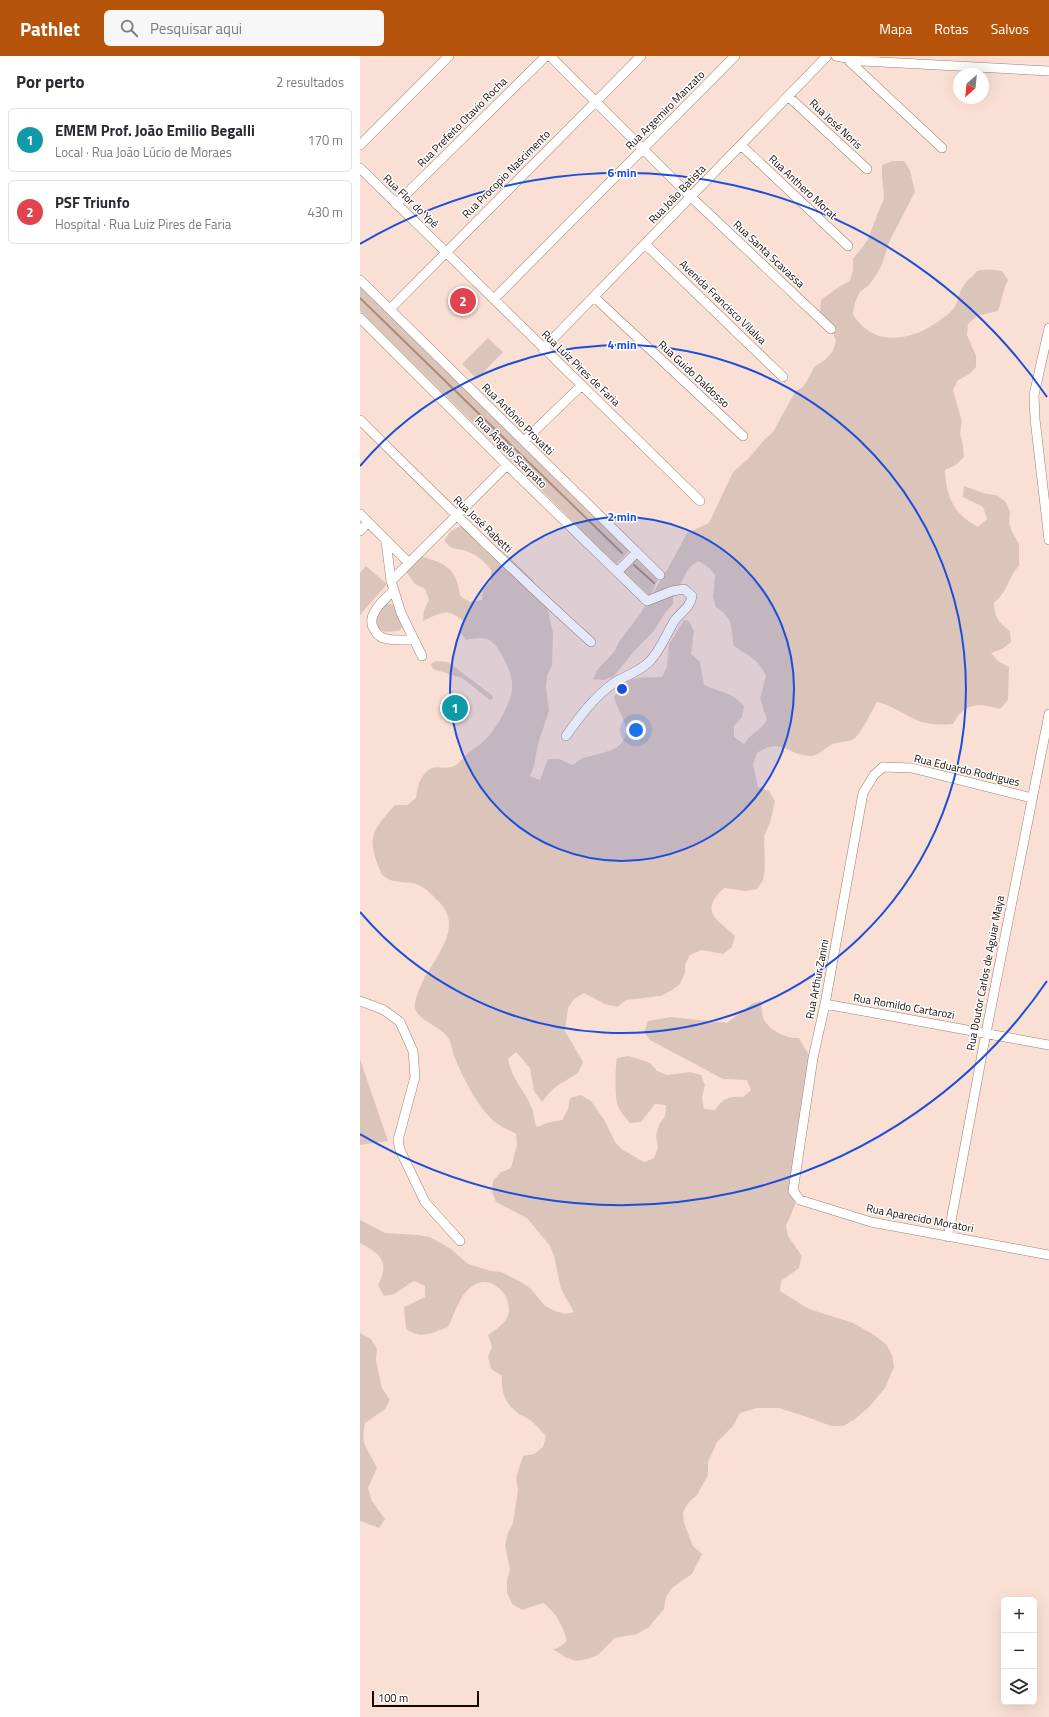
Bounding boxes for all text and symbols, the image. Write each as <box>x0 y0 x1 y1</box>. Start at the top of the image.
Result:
search box <box>104 10 384 46</box>
text: Pathlet <box>20 14 80 43</box>
icon: search <box>118 17 140 39</box>
text: Pesquisar aqui <box>150 17 242 40</box>
text: Mapa <box>879 18 912 39</box>
text: Rotas <box>934 18 969 39</box>
text: Salvos <box>991 18 1029 39</box>
street label: Rua Argemiro Manzato <box>622 67 708 153</box>
north arrow <box>953 68 989 104</box>
text: Por perto <box>16 69 85 95</box>
text: 2 resultados <box>276 72 344 92</box>
street label: Rua Prefeito Otavio Rocha <box>414 73 511 170</box>
street label: Rua José Noris <box>806 95 866 153</box>
text: EMEM Prof. João Emilio Begalli <box>55 119 255 142</box>
street label: Rua Procopio Nascimento <box>458 126 554 222</box>
text: 1 <box>26 130 34 150</box>
text: 170 m <box>307 130 343 150</box>
text: Local · Rua João Lúcio de Moraes <box>55 142 232 162</box>
street label: Rua Anthero Morat <box>765 151 841 223</box>
street label: Rua João Batista <box>645 161 710 227</box>
text: 6 min <box>607 163 637 182</box>
street label: Rua Flor do Ypê <box>380 170 443 232</box>
text: PSF Triunfo <box>55 191 130 214</box>
text: 2 <box>26 202 34 222</box>
text: 430 m <box>307 202 343 222</box>
text: Hospital · Rua Luiz Pires de Faria <box>55 214 231 234</box>
street label: Rua Santa Scavassa <box>730 217 809 292</box>
street label: Avenida Francisco Vilalva <box>676 256 770 348</box>
pin: 2 <box>450 286 476 316</box>
street label: Rua Luiz Pires de Faria <box>538 326 624 410</box>
text: 4 min <box>607 335 637 354</box>
street label: Rua Guido Daldosso <box>655 337 733 411</box>
street label: Rua Antônio Provatti <box>478 379 558 459</box>
street label: Rua Ângelo Scarpato <box>471 412 551 492</box>
street label: Rua José Rabetti <box>450 492 516 556</box>
text: 2 min <box>607 507 637 526</box>
centre of rings <box>615 682 629 696</box>
pin: 1 <box>442 693 468 723</box>
your location <box>626 720 646 740</box>
street label: Rua Eduardo Rodrigues <box>913 750 1021 790</box>
street label: Rua Doutor Carlos de Aguiar Maya <box>962 894 1008 1052</box>
street label: Rua Arthur Zanini <box>801 938 833 1020</box>
street label: Rua Romildo Cartarozi <box>852 989 956 1023</box>
street label: Rua Aparecido Moratori <box>865 1200 975 1236</box>
map controls <box>1001 1597 1037 1705</box>
button: + <box>1001 1597 1037 1633</box>
button: − <box>1001 1633 1037 1669</box>
button: layers <box>1001 1669 1037 1705</box>
scale bar <box>372 1689 479 1708</box>
text: 100 m <box>378 1690 408 1706</box>

